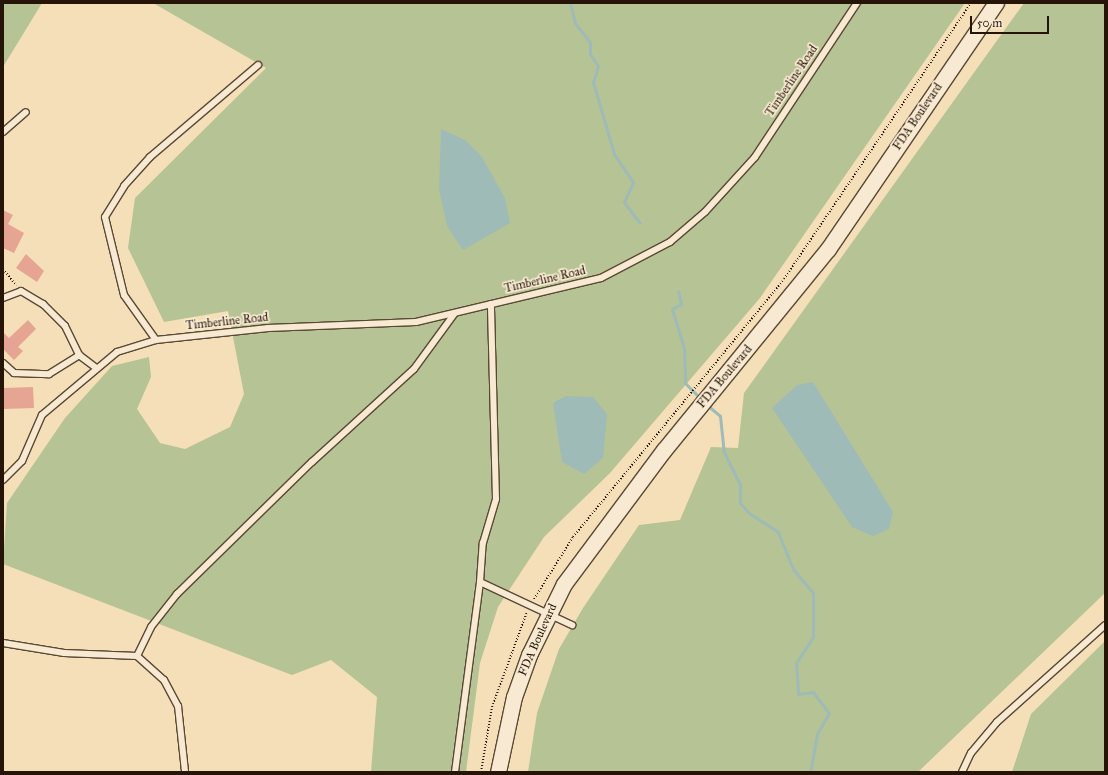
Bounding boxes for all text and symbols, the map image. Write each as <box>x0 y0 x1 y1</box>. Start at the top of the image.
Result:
scale bar <box>972 8 1051 34</box>
text: 50 m <box>977 16 1002 30</box>
street label: Timberline Road <box>763 43 821 119</box>
street label: FDA Boulevard <box>890 81 946 153</box>
street label: Timberline Road <box>503 264 587 296</box>
street label: Timberline Road <box>185 311 269 333</box>
street label: FDA Boulevard <box>695 343 755 411</box>
street label: FDA Boulevard <box>516 602 560 678</box>

